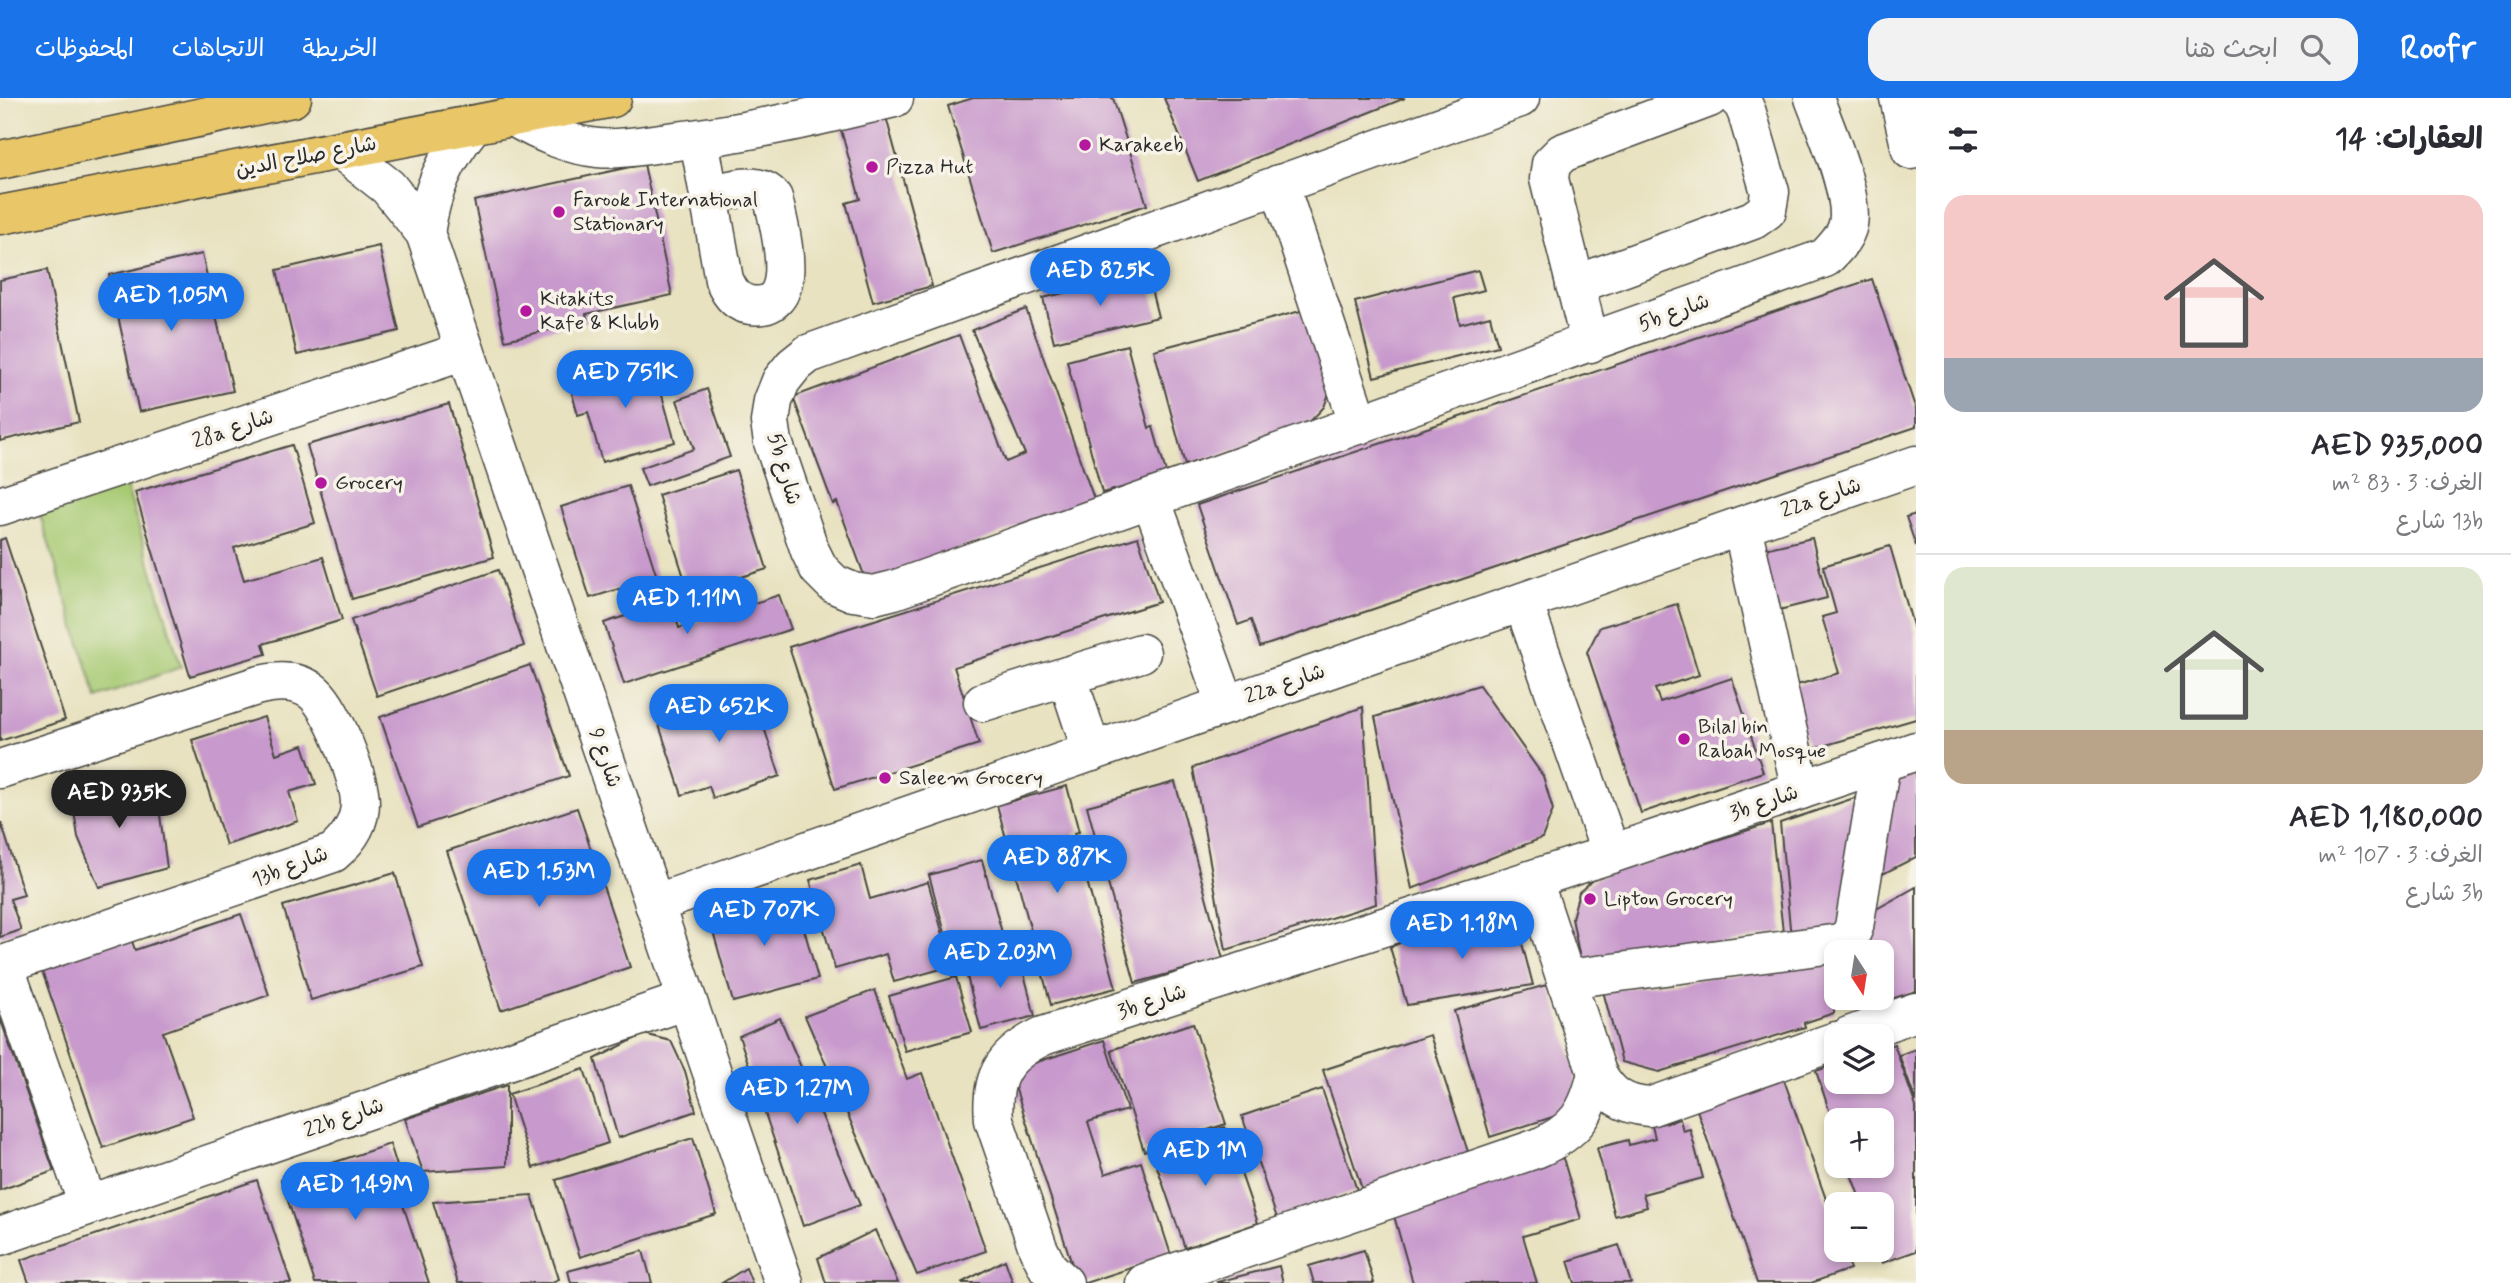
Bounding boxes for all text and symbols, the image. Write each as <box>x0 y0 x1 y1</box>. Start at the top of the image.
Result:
search box <box>1868 18 2358 81</box>
text: Roofr <box>2400 27 2476 71</box>
icon: search <box>2296 30 2334 68</box>
text: ابحث هنا <box>2184 33 2278 67</box>
text: المحفوظات <box>35 34 134 65</box>
text: الاتجاهات <box>172 34 265 65</box>
text: الخريطة <box>303 34 377 65</box>
text: العقارات: 14 <box>2335 120 2483 159</box>
icon: filters <box>1944 121 1982 159</box>
street label: شارع صلاح الدين <box>233 130 379 184</box>
place label: Karakeeb <box>1099 131 1184 159</box>
marker: Karakeeb <box>1077 137 1093 153</box>
place label: Pizza Hut <box>886 153 973 181</box>
marker: Pizza Hut <box>864 159 880 175</box>
place label: Farook International Stationary <box>573 186 758 238</box>
marker: Farook International Stationary <box>551 204 567 220</box>
icon: home <box>2151 240 2277 366</box>
pin: AED 825K <box>1028 248 1172 308</box>
text: AED 825K <box>1046 256 1154 286</box>
pin: AED 1.05M <box>91 274 251 333</box>
text: AED 1.05M <box>114 281 228 311</box>
place label: Kitakits Kafe & Klubb <box>540 285 659 337</box>
street label: 5b شارع <box>1634 287 1714 339</box>
marker: Kitakits Kafe & Klubb <box>518 303 534 319</box>
pin: AED 751K <box>553 350 697 410</box>
text: AED 751K <box>573 358 677 388</box>
street label: 28a شارع <box>189 403 277 455</box>
text: AED 935,000 <box>2311 426 2483 465</box>
street label: 5b شارع <box>760 430 808 508</box>
place label: Grocery <box>335 469 403 497</box>
text: الغرف: 3 · 83 m² <box>2332 469 2483 499</box>
street label: 22a شارع <box>1777 471 1865 525</box>
marker: Grocery <box>313 475 329 491</box>
text: 13b شارع <box>2396 507 2483 537</box>
pin: AED 1.11M <box>607 576 767 636</box>
text: AED 1.11M <box>633 584 741 614</box>
icon: home <box>2151 612 2277 738</box>
street label: 22a شارع <box>1241 657 1329 711</box>
pin: AED 652K <box>647 684 791 744</box>
text: AED 652K <box>665 692 773 722</box>
place label: Bilal bin Rabah Mosque <box>1698 713 1826 765</box>
street label: شارع 9 <box>582 724 628 792</box>
marker: Bilal bin Rabah Mosque <box>1676 731 1692 747</box>
place label: Saleem Grocery <box>899 764 1043 792</box>
pin: AED 935K <box>47 770 191 830</box>
marker: Saleem Grocery <box>877 770 893 786</box>
text: AED 935K <box>67 778 171 808</box>
street label: 3b شارع <box>1726 778 1802 828</box>
text: AED 1,180,000 <box>2289 798 2483 837</box>
pin: AED 887K <box>985 836 1129 895</box>
street label: 13b شارع <box>248 840 332 894</box>
text: الغرف: 3 · 107 m² <box>2319 841 2483 871</box>
text: AED 887K <box>1003 843 1111 873</box>
pin: AED 1.53M <box>459 850 619 909</box>
text: AED 1.53M <box>483 857 595 887</box>
text: 3b شارع <box>2405 879 2483 909</box>
place label: Lipton Grocery <box>1604 885 1733 913</box>
pin: AED 707K <box>692 888 836 948</box>
marker: Lipton Grocery <box>1582 891 1598 907</box>
text: AED 707K <box>709 896 819 926</box>
pin: AED 1.18M <box>1382 902 1542 961</box>
text: AED 1.18M <box>1406 909 1518 939</box>
pin: AED 2.03M <box>920 930 1080 990</box>
text: AED 2.03M <box>944 938 1056 968</box>
north arrow <box>1824 940 1894 1010</box>
map controls <box>1824 940 1894 1262</box>
street label: 3b شارع <box>1114 978 1190 1026</box>
button: layers <box>1824 1024 1894 1094</box>
pin: AED 1.27M <box>717 1066 877 1126</box>
text: AED 1.27M <box>741 1074 853 1104</box>
street label: 22b شارع <box>300 1091 388 1145</box>
button: + <box>1824 1108 1894 1178</box>
pin: AED 1M <box>1148 1128 1262 1188</box>
text: AED 1M <box>1163 1136 1247 1166</box>
pin: AED 1.49M <box>275 1162 435 1222</box>
text: AED 1.49M <box>297 1170 413 1200</box>
button: − <box>1824 1192 1894 1262</box>

